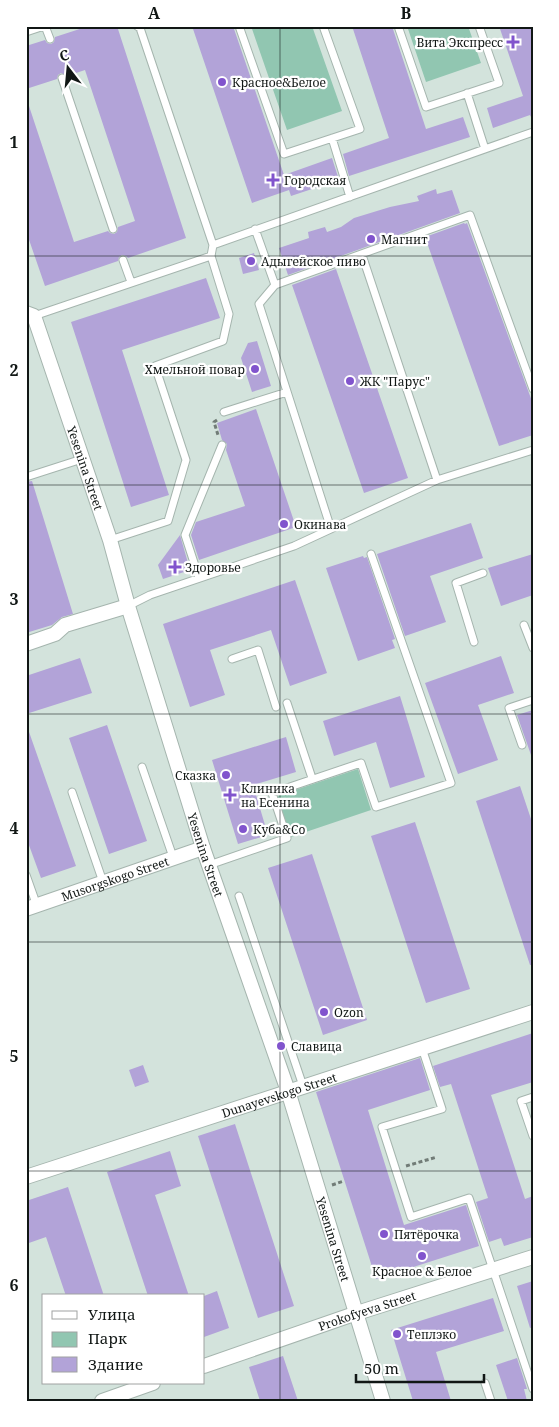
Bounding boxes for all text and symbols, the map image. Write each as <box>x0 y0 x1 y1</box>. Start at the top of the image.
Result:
text: A <box>148 2 161 24</box>
text: B <box>401 2 412 24</box>
place label: Вита Экспресс <box>416 34 503 51</box>
marker: Вита Экспресс <box>507 36 519 48</box>
north arrow <box>42 42 92 92</box>
text: С <box>57 45 71 65</box>
place label: Красное&Белое <box>232 74 326 91</box>
marker: Красное&Белое <box>216 76 228 88</box>
text: 1 <box>9 131 19 153</box>
place label: Городская <box>284 172 347 189</box>
marker: Городская <box>266 173 280 187</box>
place label: Магнит <box>381 231 428 248</box>
marker: Магнит <box>365 233 377 245</box>
place label: Адыгейское пиво <box>261 253 366 270</box>
marker: Адыгейское пиво <box>245 255 257 267</box>
text: 2 <box>9 359 19 381</box>
place label: Хмельной повар <box>145 361 245 378</box>
marker: Хмельной повар <box>249 363 261 375</box>
place label: ЖК "Парус" <box>359 373 430 390</box>
marker: ЖК "Парус" <box>344 375 356 387</box>
street label: Yesenina Street <box>63 423 108 512</box>
place label: Окинава <box>294 516 347 533</box>
marker: Окинава <box>278 518 290 530</box>
place label: Здоровье <box>185 559 241 576</box>
marker: Здоровье <box>169 561 181 573</box>
text: 3 <box>9 588 19 610</box>
place label: Сказка <box>175 767 216 784</box>
marker: Сказка <box>220 769 232 781</box>
place label: Клиника на Есенина <box>241 780 310 811</box>
marker: Клиника на Есенина <box>223 788 237 802</box>
street label: Yesenina Street <box>184 809 228 899</box>
text: 4 <box>9 817 19 839</box>
place label: Куба&Co <box>253 821 305 838</box>
marker: Куба&Co <box>237 823 249 835</box>
street label: Musorgskogo Street <box>59 852 171 905</box>
place label: Ozon <box>334 1004 364 1021</box>
marker: Ozon <box>318 1006 330 1018</box>
place label: Славица <box>291 1038 342 1055</box>
marker: Славица <box>275 1040 287 1052</box>
text: 5 <box>9 1045 19 1067</box>
street label: Dunayevskogo Street <box>219 1068 339 1121</box>
street label: Yesenina Street <box>312 1194 354 1283</box>
place label: Пятёрочка <box>394 1226 459 1243</box>
marker: Пятёрочка <box>378 1228 390 1240</box>
marker: Красное & Белое <box>416 1250 428 1262</box>
place label: Красное & Белое <box>372 1263 472 1280</box>
text: 6 <box>9 1274 19 1296</box>
street label: Prokofyeva Street <box>316 1286 418 1334</box>
legend <box>42 1294 205 1384</box>
text: Улица <box>88 1304 136 1324</box>
place label: Теплэко <box>407 1326 456 1343</box>
text: Парк <box>88 1328 127 1348</box>
marker: Теплэко <box>391 1328 403 1340</box>
scale bar <box>356 1352 484 1384</box>
text: Здание <box>88 1354 143 1374</box>
text: 50 m <box>364 1358 399 1378</box>

